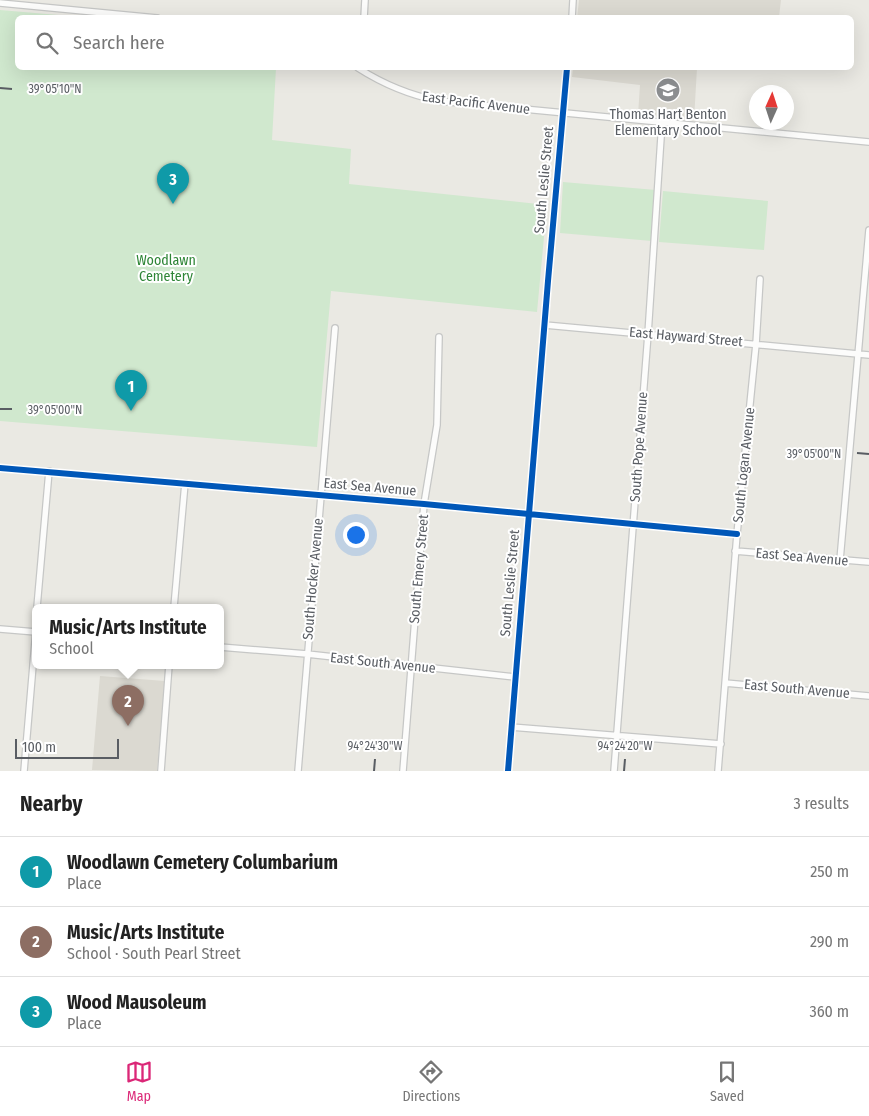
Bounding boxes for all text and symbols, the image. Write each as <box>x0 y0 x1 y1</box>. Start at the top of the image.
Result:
search box <box>15 15 854 70</box>
icon: search <box>33 29 61 57</box>
text: Search here <box>73 31 165 54</box>
school or university icon: Thomas Hart Benton Elementary School <box>655 77 681 103</box>
text: 39°05'10"N <box>28 82 82 96</box>
north arrow <box>749 85 794 130</box>
street label: East Pacific Avenue <box>421 88 531 118</box>
place label: Thomas Hart Benton Elementary School <box>609 106 727 139</box>
street label: South Leslie Street <box>531 125 557 234</box>
pin: 3 <box>157 163 189 204</box>
park label: Woodlawn Cemetery <box>136 252 196 285</box>
street label: East Hayward Street <box>628 324 744 350</box>
pin: 1 <box>115 370 147 411</box>
street label: South Pope Avenue <box>627 391 651 503</box>
text: 39°05'00"N <box>28 403 82 417</box>
street label: South Logan Avenue <box>729 406 759 524</box>
text: 39°05'00"N <box>787 447 841 461</box>
street label: East Sea Avenue <box>323 474 417 500</box>
street label: South Emery Street <box>406 513 432 624</box>
street label: South Hocker Avenue <box>299 517 327 641</box>
your location <box>343 522 369 548</box>
street label: South Leslie Street <box>497 528 523 637</box>
street label: East Sea Avenue <box>755 544 849 570</box>
popup <box>32 604 224 669</box>
text: Music/Arts Institute <box>49 616 207 639</box>
text: School <box>49 639 94 658</box>
street label: East South Avenue <box>329 649 437 677</box>
street label: East South Avenue <box>743 676 851 702</box>
pin: 2 <box>112 685 144 726</box>
scale bar <box>15 736 119 759</box>
text: 100 m <box>22 739 56 756</box>
text: 94°24'30"W <box>348 739 402 753</box>
text: 94°24'20"W <box>598 739 652 753</box>
text: Nearby <box>20 791 82 817</box>
text: 3 results <box>793 794 849 813</box>
text: Woodlawn Cemetery Columbarium <box>67 851 338 874</box>
text: 1 <box>33 862 39 881</box>
text: 250 m <box>810 862 849 881</box>
text: Place <box>67 874 102 893</box>
text: Music/Arts Institute <box>67 921 224 944</box>
text: 2 <box>32 932 40 951</box>
text: 290 m <box>810 932 849 951</box>
text: School · South Pearl Street <box>67 944 241 963</box>
text: Wood Mausoleum <box>67 991 207 1014</box>
text: 3 <box>32 1002 40 1021</box>
text: 360 m <box>809 1002 849 1021</box>
text: Place <box>67 1014 102 1033</box>
tab: Map <box>125 1058 153 1105</box>
tab: Directions <box>402 1058 460 1105</box>
tab: Saved <box>710 1058 744 1105</box>

